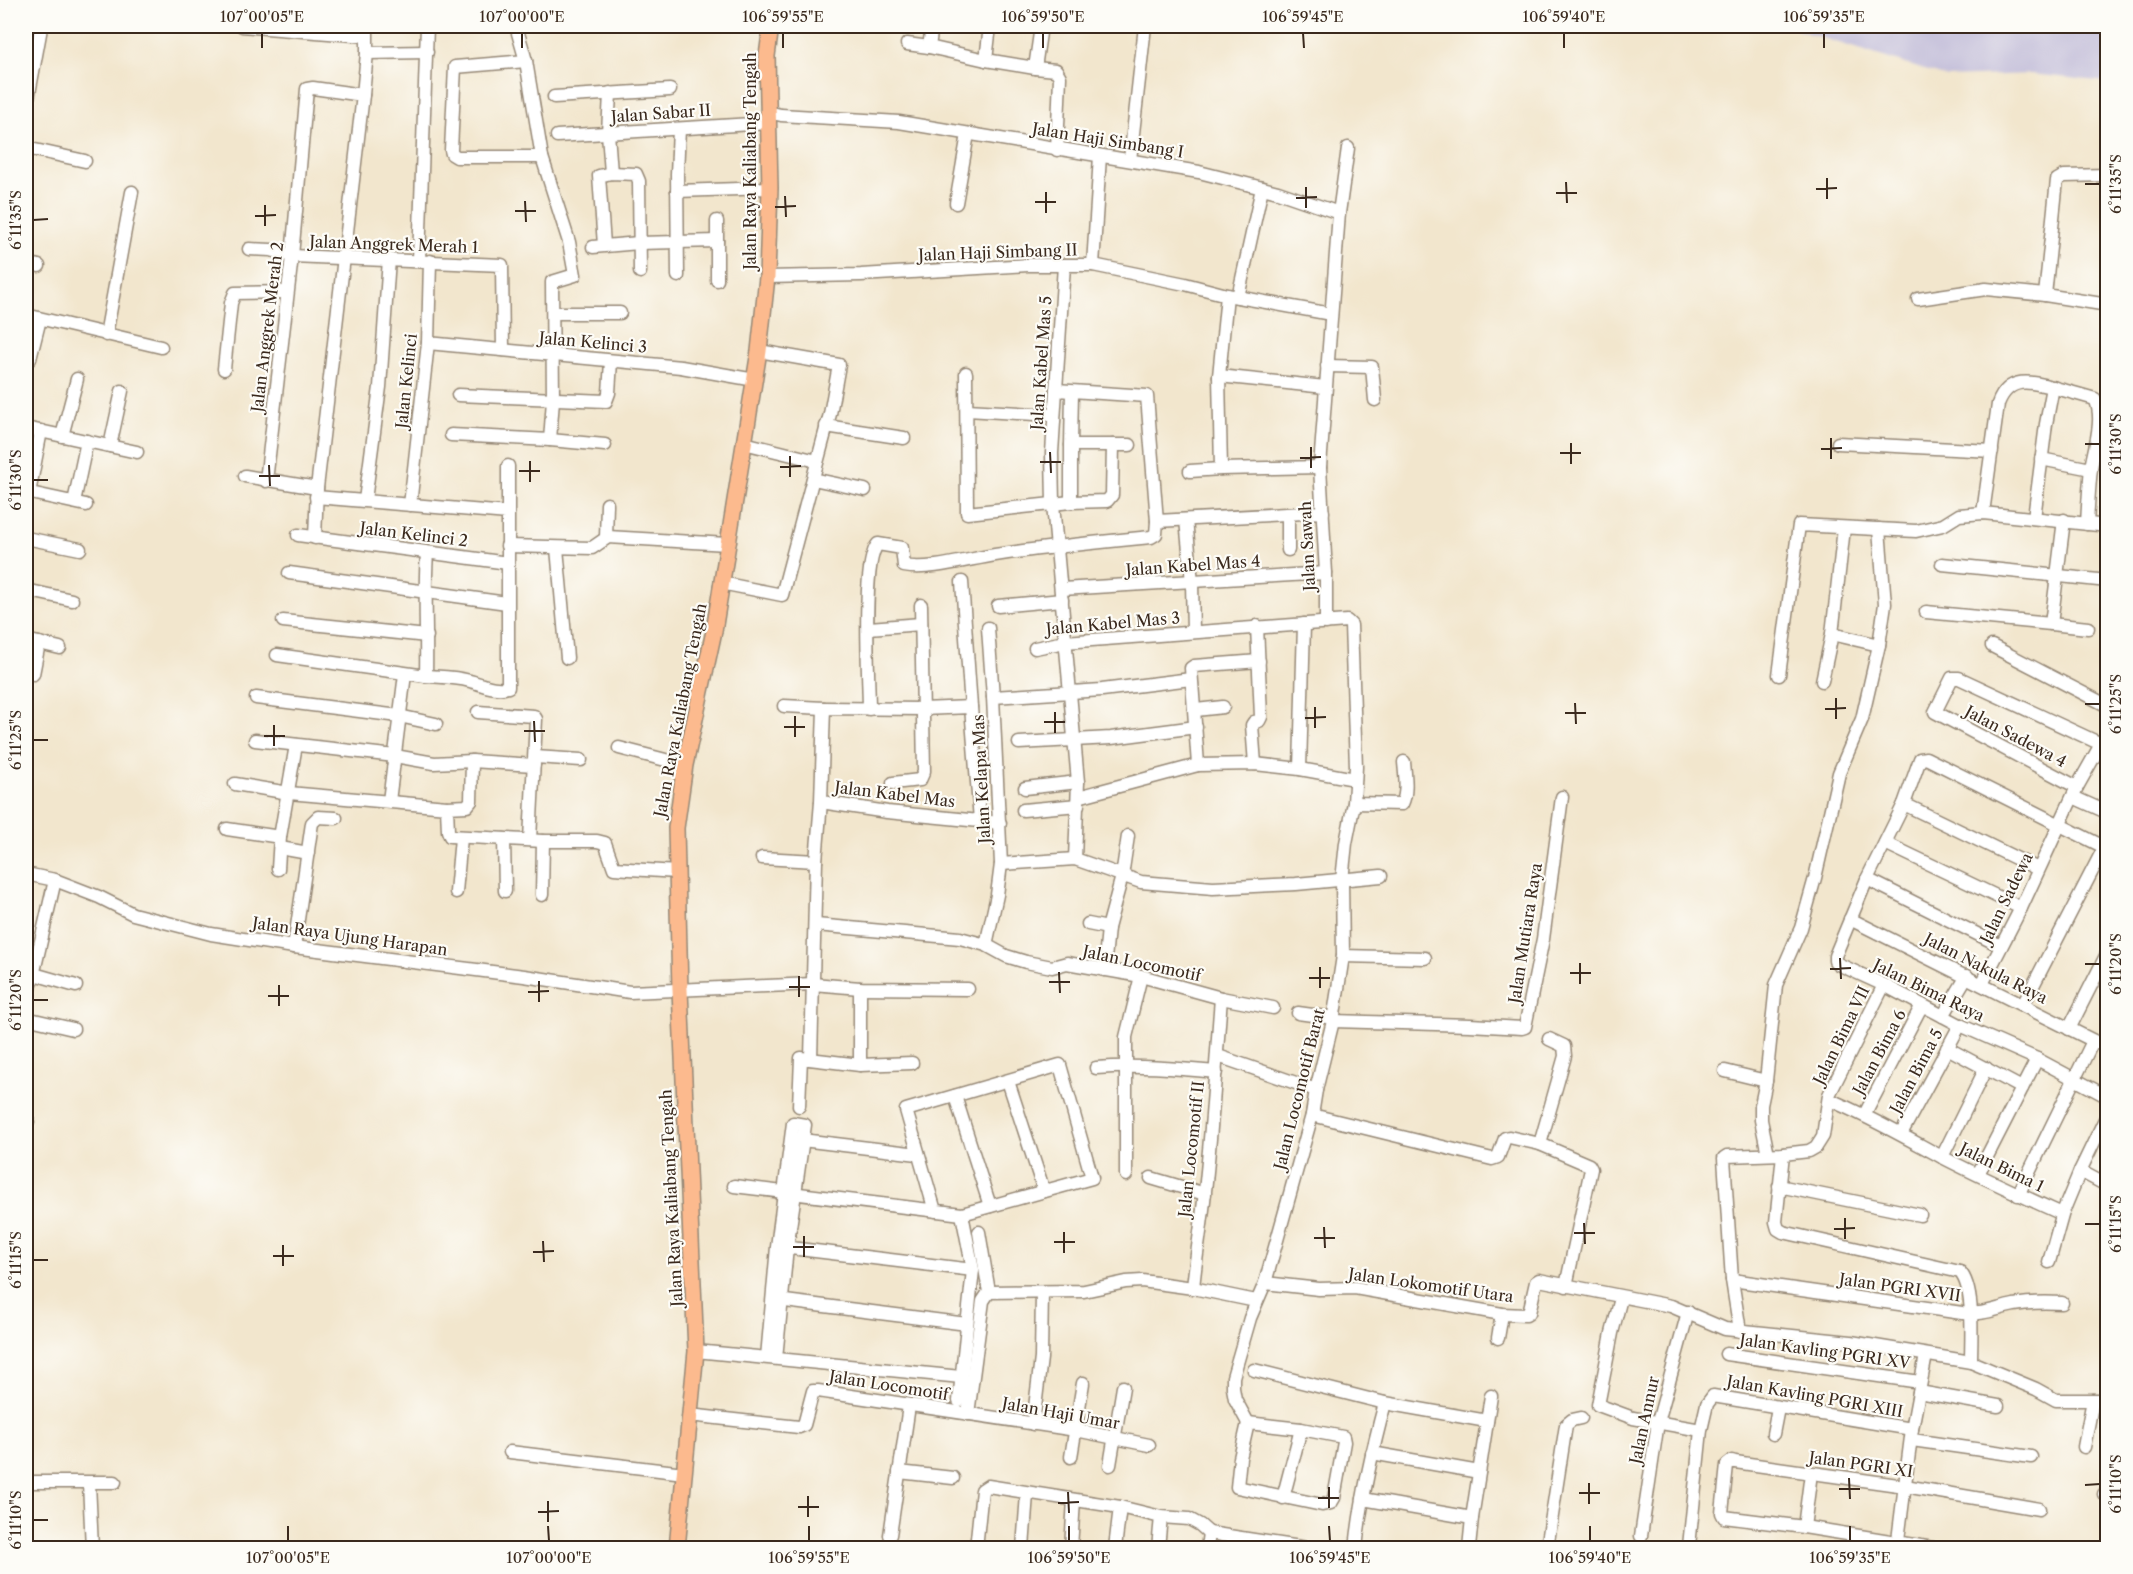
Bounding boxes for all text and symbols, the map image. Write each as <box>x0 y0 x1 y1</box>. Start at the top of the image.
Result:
text: 107°00'05"E <box>220 7 304 26</box>
text: 107°00'00"E <box>479 7 565 26</box>
text: 106°59'55"E <box>742 7 824 26</box>
text: 106°59'50"E <box>1002 7 1084 26</box>
text: 106°59'45"E <box>1262 7 1344 26</box>
text: 106°59'40"E <box>1523 7 1605 26</box>
text: 106°59'35"E <box>1783 7 1865 26</box>
street label: Jalan Raya Kaliabang Tengah <box>740 52 760 273</box>
street label: Jalan Sabar II <box>607 100 712 127</box>
street label: Jalan Haji Simbang I <box>1028 118 1185 162</box>
text: 6°11'35"S <box>2106 154 2125 214</box>
text: 6°11'35"S <box>6 190 25 250</box>
street label: Jalan Anggrek Merah 1 <box>306 231 479 257</box>
street label: Jalan Haji Simbang II <box>915 239 1078 265</box>
street label: Jalan Anggrek Merah 2 <box>246 241 287 416</box>
street label: Jalan Kabel Mas 5 <box>1026 295 1056 434</box>
street label: Jalan Kelinci 3 <box>535 327 648 357</box>
street label: Jalan Kelinci <box>391 332 421 432</box>
text: 6°11'30"S <box>2106 413 2125 475</box>
text: 6°11'30"S <box>6 449 25 511</box>
street label: Jalan Sawah <box>1295 500 1320 595</box>
street label: Jalan Kelinci 2 <box>356 517 469 551</box>
street label: Jalan Kabel Mas 4 <box>1122 550 1261 580</box>
street label: Jalan Raya Kaliabang Tengah <box>649 601 711 822</box>
street label: Jalan Kabel Mas 3 <box>1042 607 1181 639</box>
text: 6°11'25"S <box>2106 674 2125 734</box>
street label: Jalan Sadewa 4 <box>1959 699 2070 771</box>
text: 6°11'25"S <box>6 710 25 770</box>
street label: Jalan Kelapa Mas <box>968 714 995 847</box>
street label: Jalan Kabel Mas <box>831 776 956 811</box>
street label: Jalan Sadewa <box>1974 849 2037 950</box>
street label: Jalan Mutiara Raya <box>1504 861 1546 1008</box>
street label: Jalan Raya Ujung Harapan <box>248 912 449 960</box>
street label: Jalan Nakula Raya <box>1918 927 2051 1008</box>
text: 6°11'20"S <box>2106 933 2125 995</box>
street label: Jalan Locomotif <box>1078 940 1205 986</box>
street label: Jalan Bima Raya <box>1867 953 1988 1026</box>
text: 6°11'20"S <box>6 969 25 1031</box>
street label: Jalan Bima VII <box>1807 982 1874 1091</box>
street label: Jalan Locomotif Barat <box>1269 1006 1329 1175</box>
street label: Jalan Bima 6 <box>1847 1006 1910 1101</box>
street label: Jalan Bima 5 <box>1884 1025 1947 1120</box>
street label: Jalan Locomotif II <box>1174 1080 1208 1221</box>
street label: Jalan Raya Kaliabang Tengah <box>655 1089 687 1310</box>
street label: Jalan Bima 1 <box>1954 1137 2048 1196</box>
text: 6°11'15"S <box>2106 1195 2125 1253</box>
text: 6°11'15"S <box>6 1231 25 1289</box>
street label: Jalan Lokomotif Utara <box>1344 1263 1515 1307</box>
street label: Jalan PGRI XVII <box>1835 1268 1962 1305</box>
street label: Jalan Kavling PGRI XV <box>1735 1329 1912 1373</box>
street label: Jalan Locomotif <box>825 1365 952 1405</box>
street label: Jalan Kavling PGRI XIII <box>1722 1370 1905 1421</box>
street label: Jalan Annur <box>1624 1374 1663 1469</box>
street label: Jalan Haji Umar <box>998 1392 1122 1433</box>
street label: Jalan PGRI XI <box>1805 1446 1914 1481</box>
text: 6°11'10"S <box>2106 1454 2125 1514</box>
text: 6°11'10"S <box>6 1490 25 1550</box>
text: 107°00'05"E <box>246 1548 330 1567</box>
text: 107°00'00"E <box>506 1548 592 1567</box>
text: 106°59'55"E <box>768 1548 850 1567</box>
text: 106°59'50"E <box>1028 1548 1110 1567</box>
text: 106°59'45"E <box>1289 1548 1371 1567</box>
text: 106°59'40"E <box>1549 1548 1631 1567</box>
text: 106°59'35"E <box>1809 1548 1891 1567</box>

